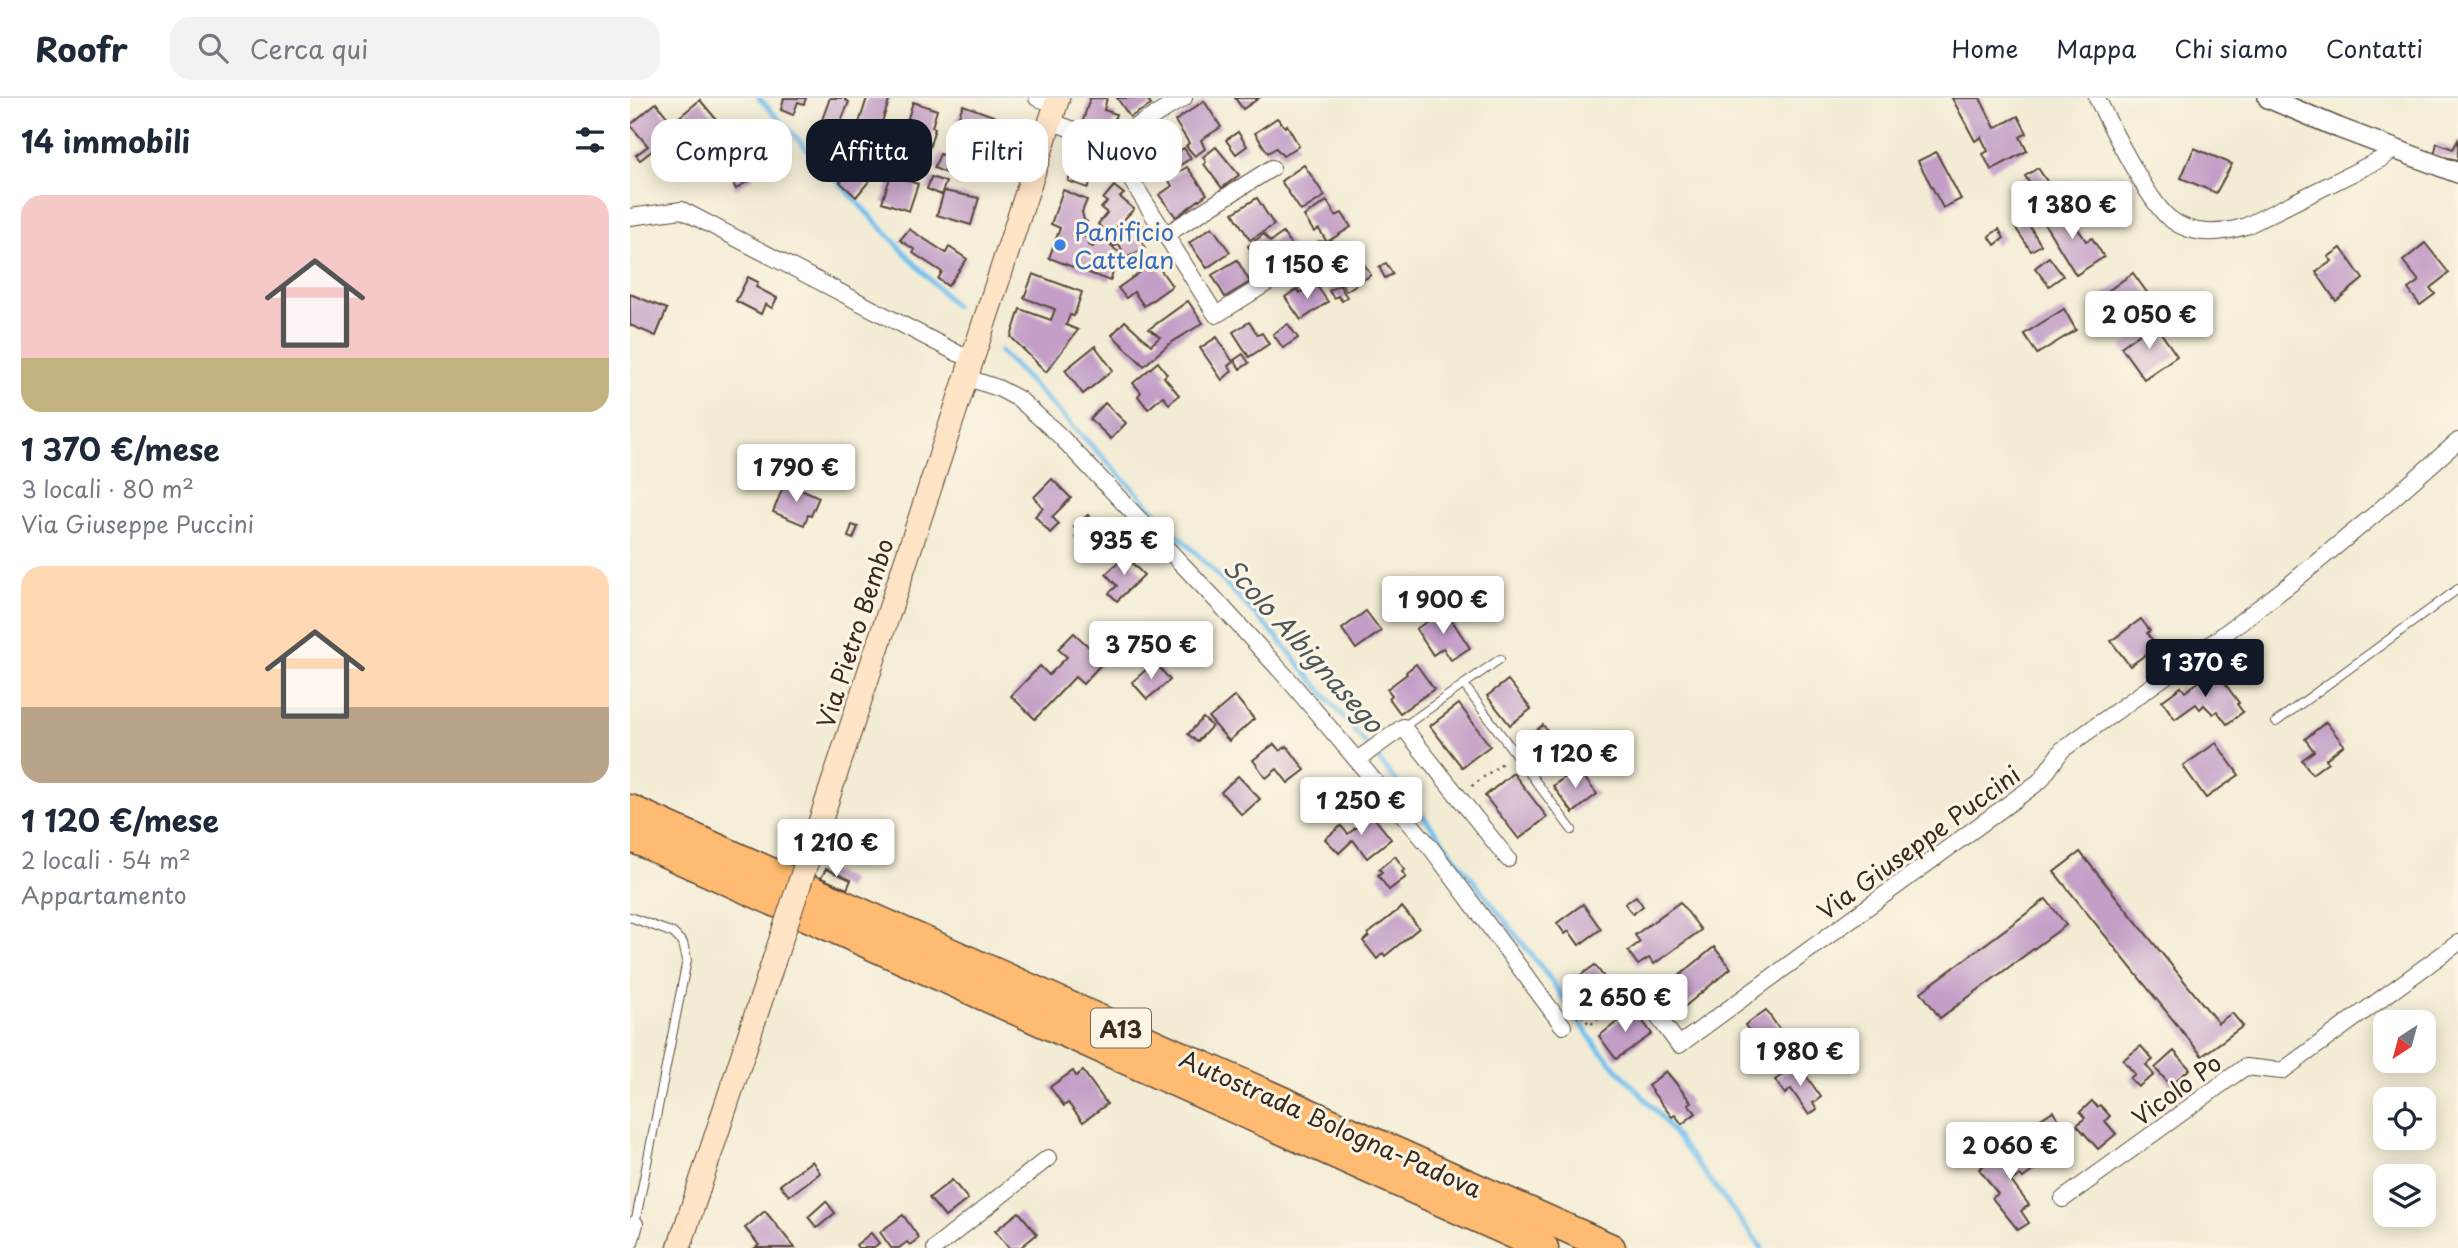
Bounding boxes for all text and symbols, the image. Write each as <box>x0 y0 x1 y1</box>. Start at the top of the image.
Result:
search box <box>170 17 660 80</box>
text: Roofr <box>35 23 128 73</box>
icon: search <box>194 29 232 67</box>
text: Cerca qui <box>250 29 368 68</box>
text: Home <box>1952 30 2018 66</box>
text: Mappa <box>2056 30 2136 66</box>
text: Chi siamo <box>2174 30 2288 66</box>
text: Contatti <box>2326 30 2423 66</box>
text: 14 immobili <box>21 118 190 163</box>
chip: Compra <box>651 119 792 182</box>
chip: Affitta <box>806 119 932 182</box>
chip: Filtri <box>946 119 1048 182</box>
chip: Nuovo <box>1062 119 1182 182</box>
icon: filters <box>571 121 609 159</box>
pin: 1 380 € <box>2007 181 2137 241</box>
text: 1 380 € <box>2027 186 2117 221</box>
place label: Panificio Cattelan <box>1074 213 1174 277</box>
marker: Panificio Cattelan <box>1052 237 1068 253</box>
icon: home <box>252 240 378 366</box>
pin: 1 150 € <box>1242 242 1372 301</box>
text: 1 150 € <box>1265 246 1349 281</box>
pin: 2 050 € <box>2084 292 2214 351</box>
text: 2 050 € <box>2101 296 2197 331</box>
text: 1 370 €/mese <box>21 426 220 471</box>
pin: 1 790 € <box>731 444 861 504</box>
text: 1 790 € <box>753 449 839 484</box>
text: 3 locali · 80 m² <box>21 471 194 506</box>
text: Via Giuseppe Puccini <box>21 506 254 541</box>
pin: 935 € <box>1075 518 1173 577</box>
text: 935 € <box>1090 522 1158 557</box>
street label: Via Pietro Bembo <box>806 533 902 733</box>
water label: Scolo Albignasego <box>1215 549 1394 742</box>
pin: 1 900 € <box>1378 576 1508 636</box>
text: 1 900 € <box>1398 581 1488 616</box>
icon: home <box>252 611 378 737</box>
pin: 3 750 € <box>1086 622 1216 681</box>
text: 3 750 € <box>1105 626 1197 661</box>
pin: 1 370 € <box>2140 640 2270 699</box>
text: 1 370 € <box>2162 644 2248 679</box>
pin: 1 120 € <box>1510 730 1640 790</box>
text: 1 120 € <box>1532 735 1618 770</box>
street label: Via Giuseppe Puccini <box>1809 756 2027 928</box>
pin: 1 250 € <box>1296 778 1426 837</box>
text: 1 250 € <box>1316 782 1406 817</box>
text: 1 120 €/mese <box>21 797 219 842</box>
pin: 1 210 € <box>771 820 901 879</box>
text: 1 210 € <box>793 824 879 859</box>
text: 2 locali · 54 m² <box>21 842 191 877</box>
text: Appartamento <box>21 877 187 912</box>
pin: 2 650 € <box>1560 974 1690 1034</box>
text: 2 650 € <box>1578 979 1672 1014</box>
road number: A13 <box>1091 1009 1151 1048</box>
north arrow <box>2373 1010 2436 1073</box>
map controls <box>2373 1010 2436 1227</box>
pin: 1 980 € <box>1735 1028 1865 1088</box>
text: 1 980 € <box>1756 1033 1844 1068</box>
street label: Autostrada Bologna-Padova <box>1174 1040 1488 1206</box>
street label: Vicolo Po <box>2124 1044 2228 1134</box>
button: locate <box>2373 1087 2436 1150</box>
pin: 2 060 € <box>1945 1122 2075 1182</box>
text: 2 060 € <box>1962 1127 2058 1162</box>
button: layers <box>2373 1164 2436 1227</box>

